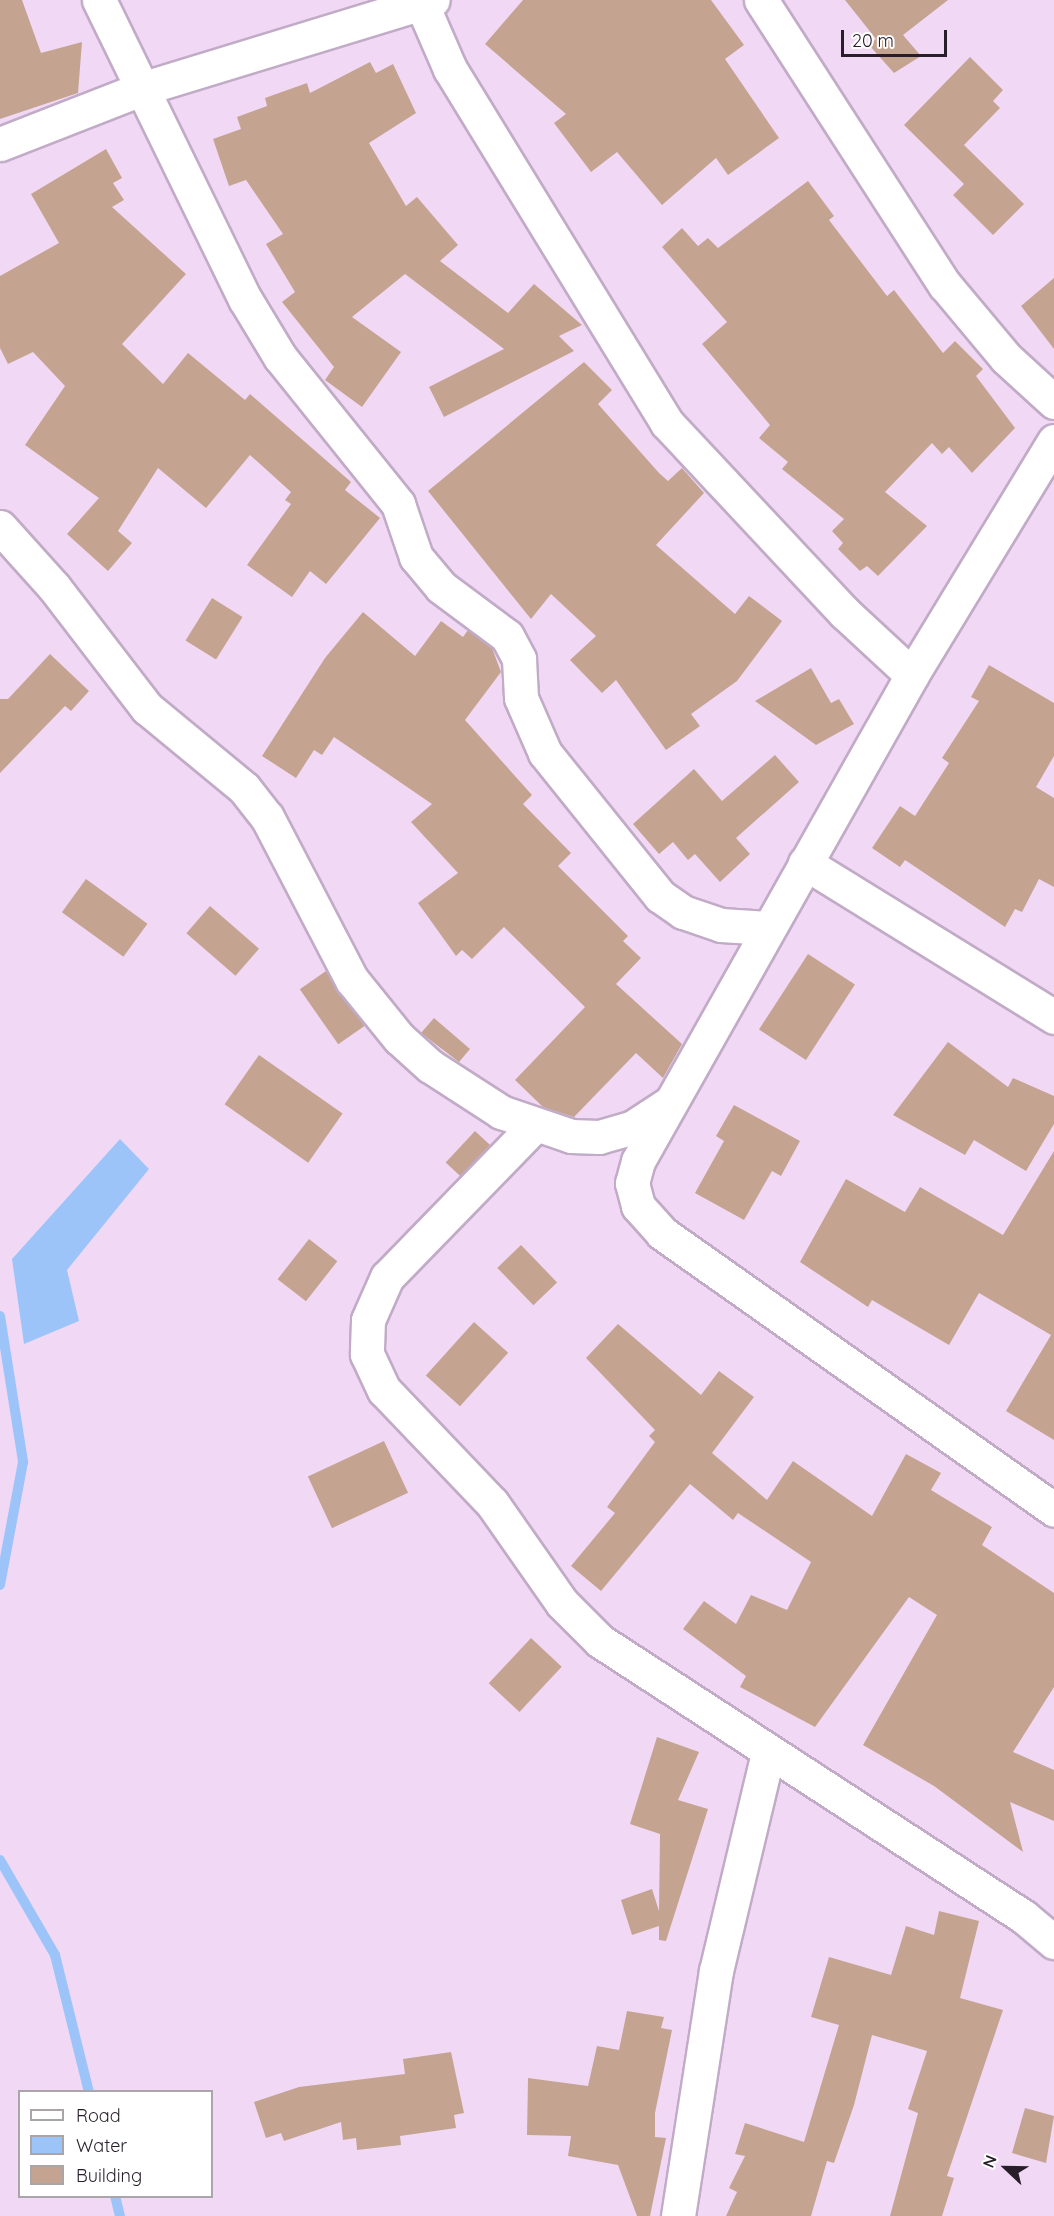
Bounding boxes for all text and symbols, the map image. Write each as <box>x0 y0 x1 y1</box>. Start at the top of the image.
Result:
scale bar <box>844 18 950 56</box>
text: 20 m <box>852 29 894 52</box>
legend <box>18 2090 213 2198</box>
text: Road <box>76 2104 121 2127</box>
text: Water <box>76 2134 127 2157</box>
north arrow <box>976 2138 1036 2198</box>
text: N <box>978 2152 1001 2170</box>
text: Building <box>76 2164 142 2187</box>

